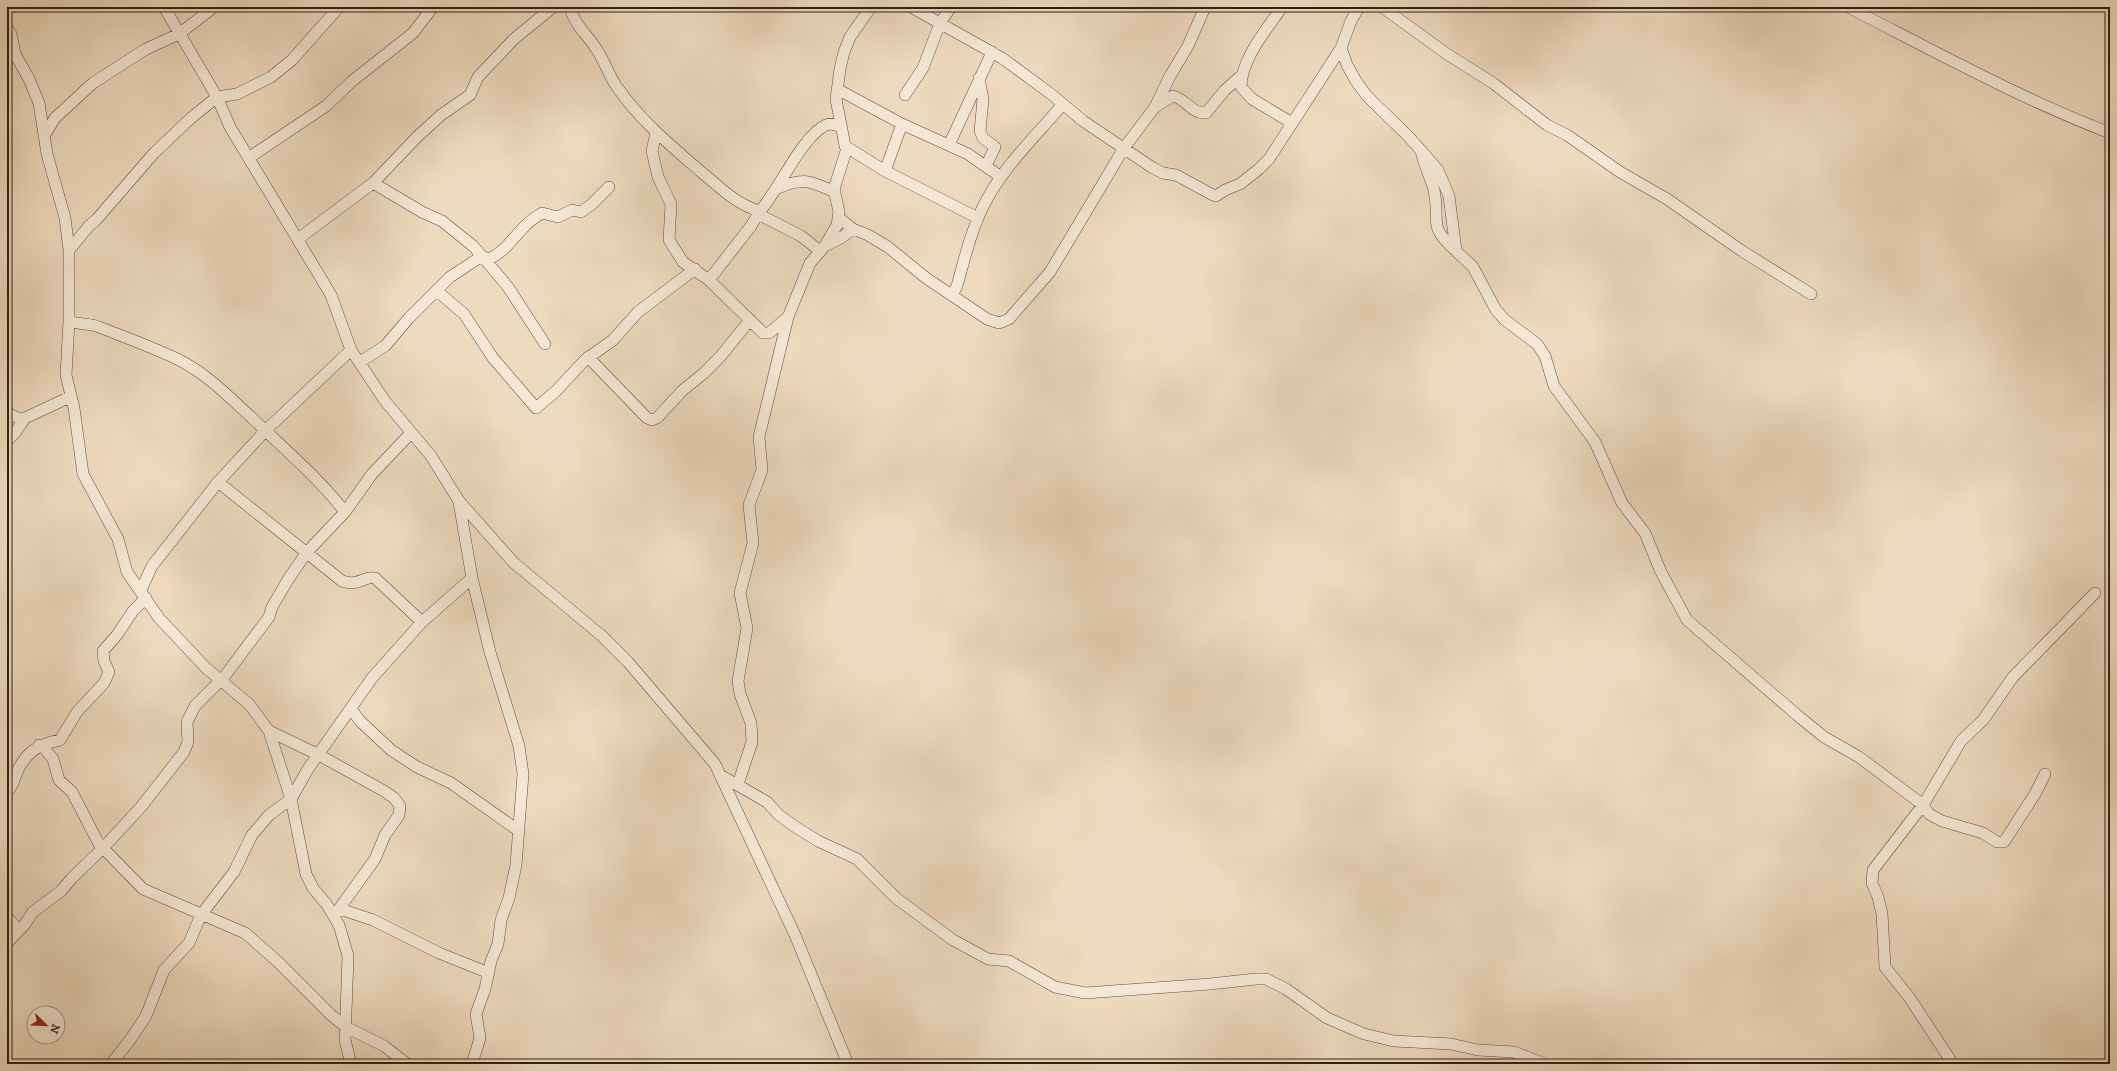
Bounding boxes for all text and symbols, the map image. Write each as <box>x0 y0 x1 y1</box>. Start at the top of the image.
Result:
north arrow <box>26 1005 66 1045</box>
text: N <box>46 1022 62 1035</box>

